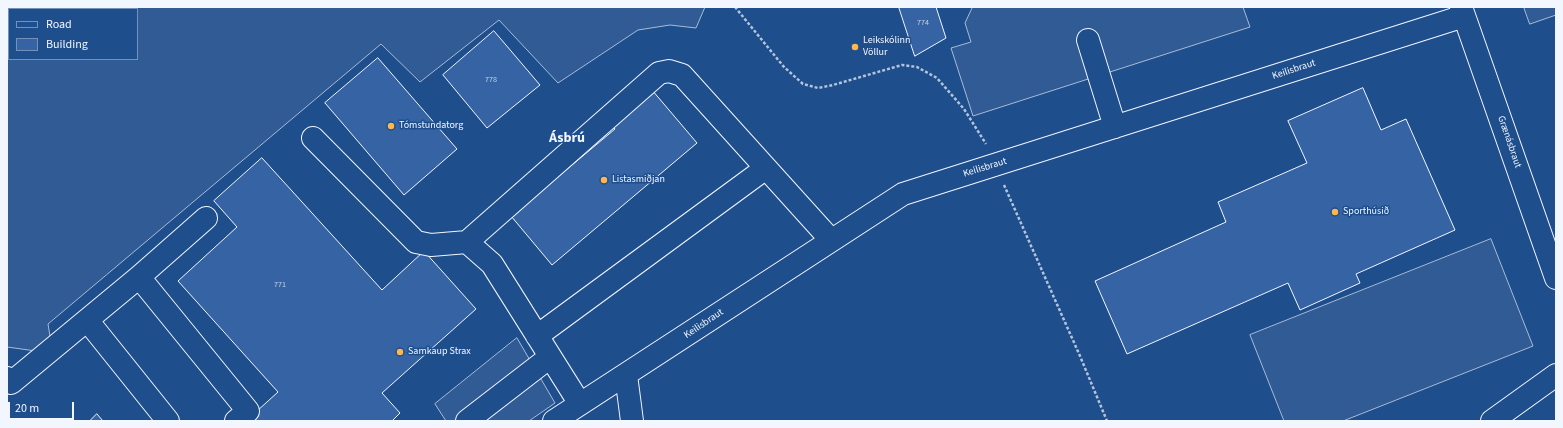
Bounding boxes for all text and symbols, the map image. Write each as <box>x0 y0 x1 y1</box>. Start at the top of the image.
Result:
legend <box>8 8 138 60</box>
text: Road <box>46 16 72 33</box>
house number: 774 <box>917 18 929 28</box>
place label: Leikskólinn Völlur <box>863 35 910 58</box>
text: Building <box>46 36 88 53</box>
marker: Leikskólinn Völlur <box>850 42 860 52</box>
street label: Keilisbraut <box>1271 57 1317 83</box>
house number: 778 <box>485 75 497 85</box>
street label: Grænásbraut <box>1494 114 1524 170</box>
place label: Tómstundatorg <box>399 120 463 132</box>
marker: Tómstundatorg <box>386 121 396 131</box>
district label: Ásbrú <box>549 131 585 147</box>
street label: Keilisbraut <box>962 156 1008 180</box>
place label: Listasmiðjan <box>612 174 665 186</box>
marker: Listasmiðjan <box>599 175 609 185</box>
place label: Sporthúsið <box>1343 206 1389 218</box>
marker: Sporthúsið <box>1330 207 1340 217</box>
house number: 771 <box>274 280 286 290</box>
street label: Keilisbraut <box>682 306 726 342</box>
place label: Samkaup Strax <box>408 346 471 358</box>
marker: Samkaup Strax <box>395 347 405 357</box>
scale bar <box>10 394 76 420</box>
text: 20 m <box>15 400 39 417</box>

